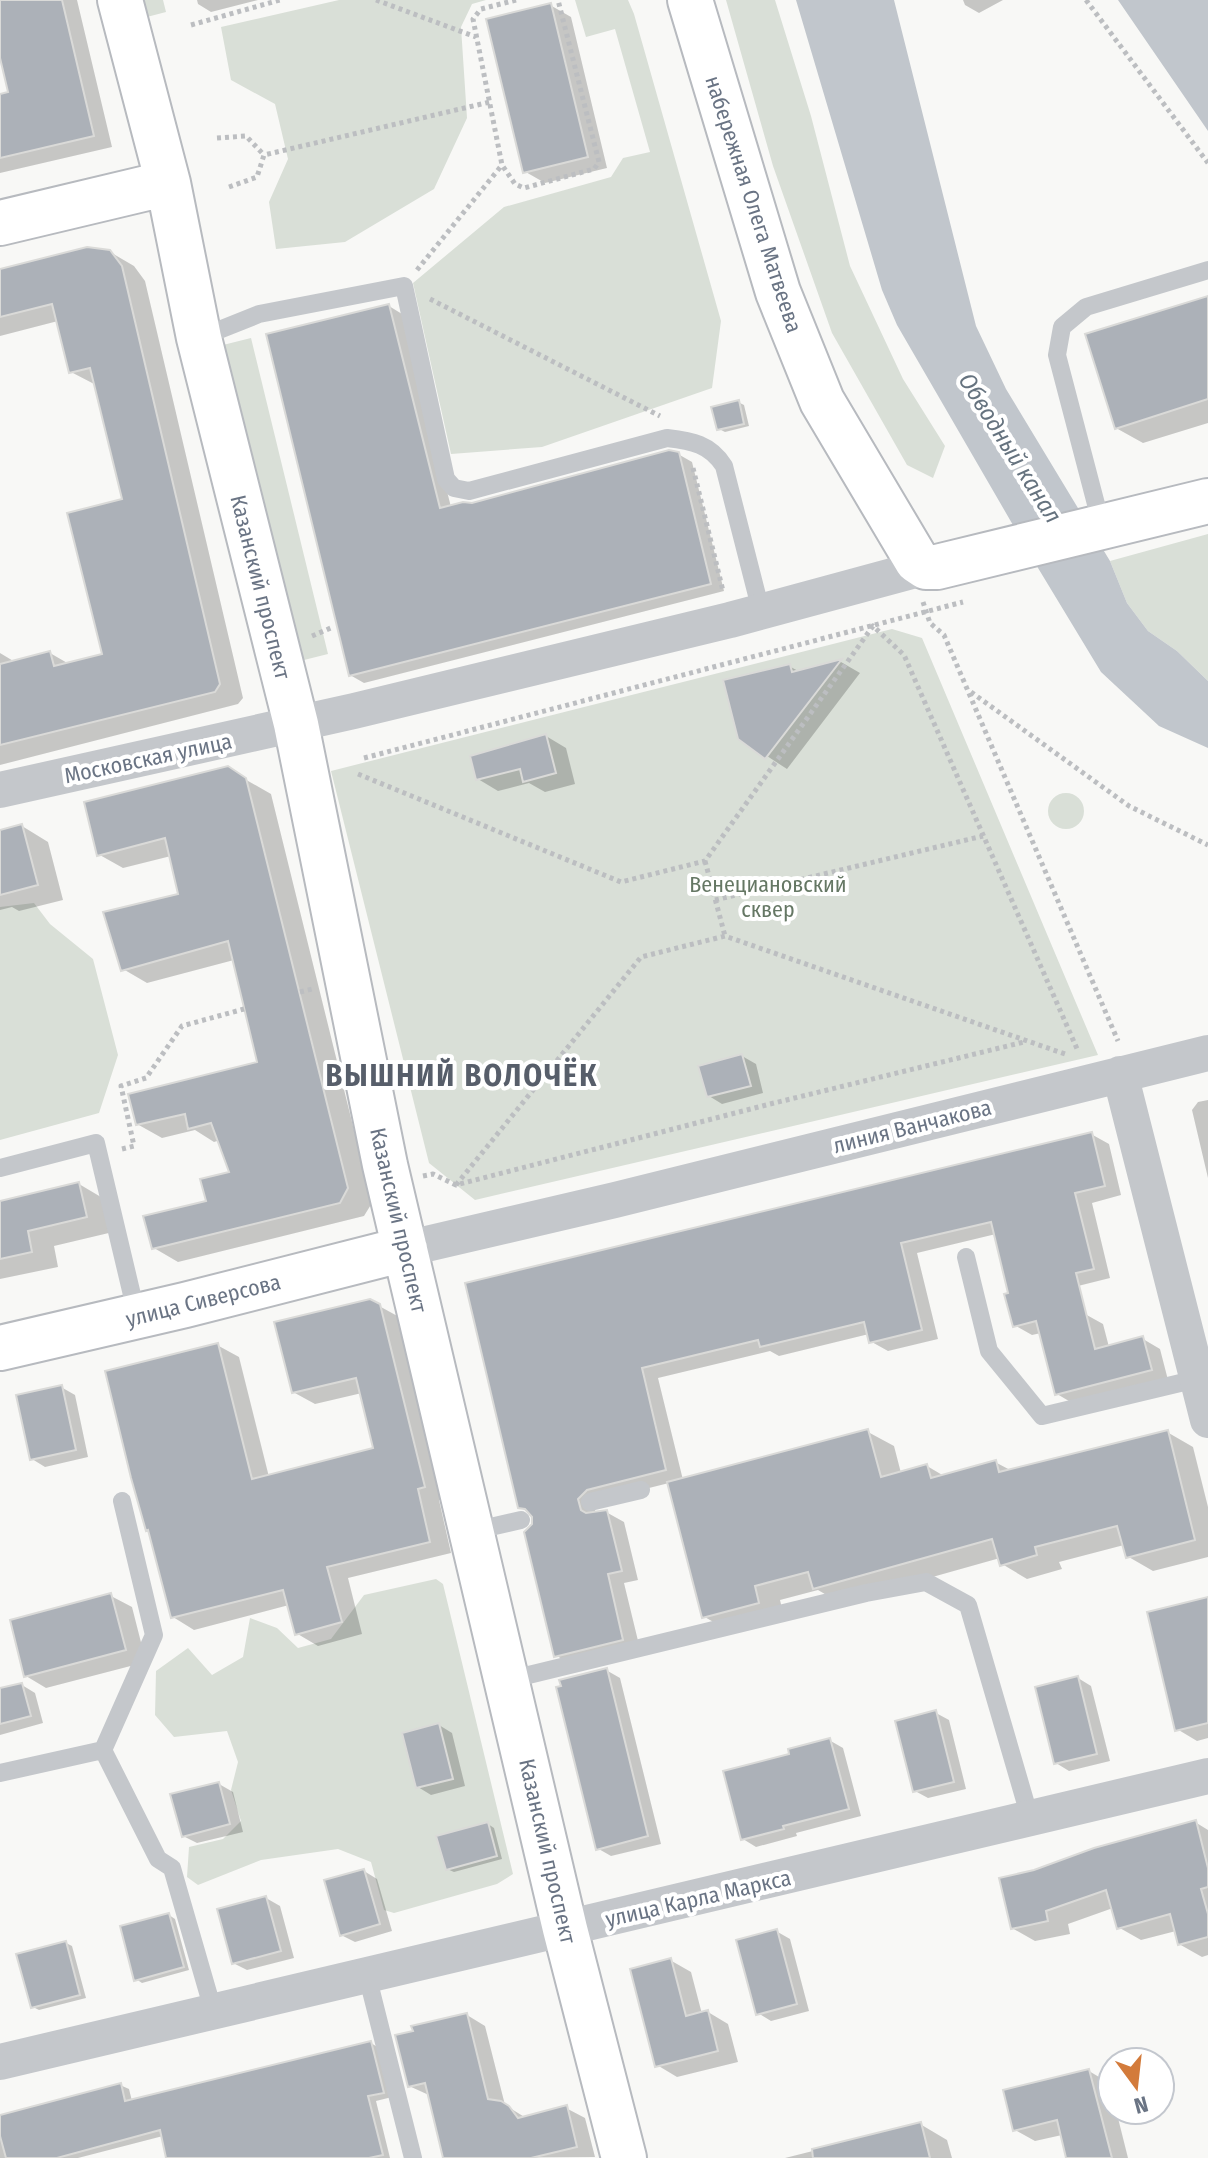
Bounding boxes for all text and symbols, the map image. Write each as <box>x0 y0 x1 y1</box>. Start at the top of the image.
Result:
street label: набережная Олега Матвеева <box>699 72 808 336</box>
water label: Обводный канал <box>953 368 1067 528</box>
street label: Казанский проспект <box>225 492 297 682</box>
street label: Московская улица <box>62 728 234 789</box>
park label: Венециановский сквер <box>689 871 847 923</box>
district label: ВЫШНИЙ ВОЛОЧЁК <box>326 1057 598 1094</box>
street label: линия Ванчакова <box>830 1094 994 1159</box>
street label: Казанский проспект <box>364 1125 433 1315</box>
street label: улица Сиверсова <box>123 1268 283 1333</box>
street label: Казанский проспект <box>513 1756 582 1946</box>
street label: улица Карла Маркса <box>603 1864 794 1933</box>
north arrow <box>1096 2046 1176 2126</box>
text: N <box>1131 2090 1151 2120</box>

